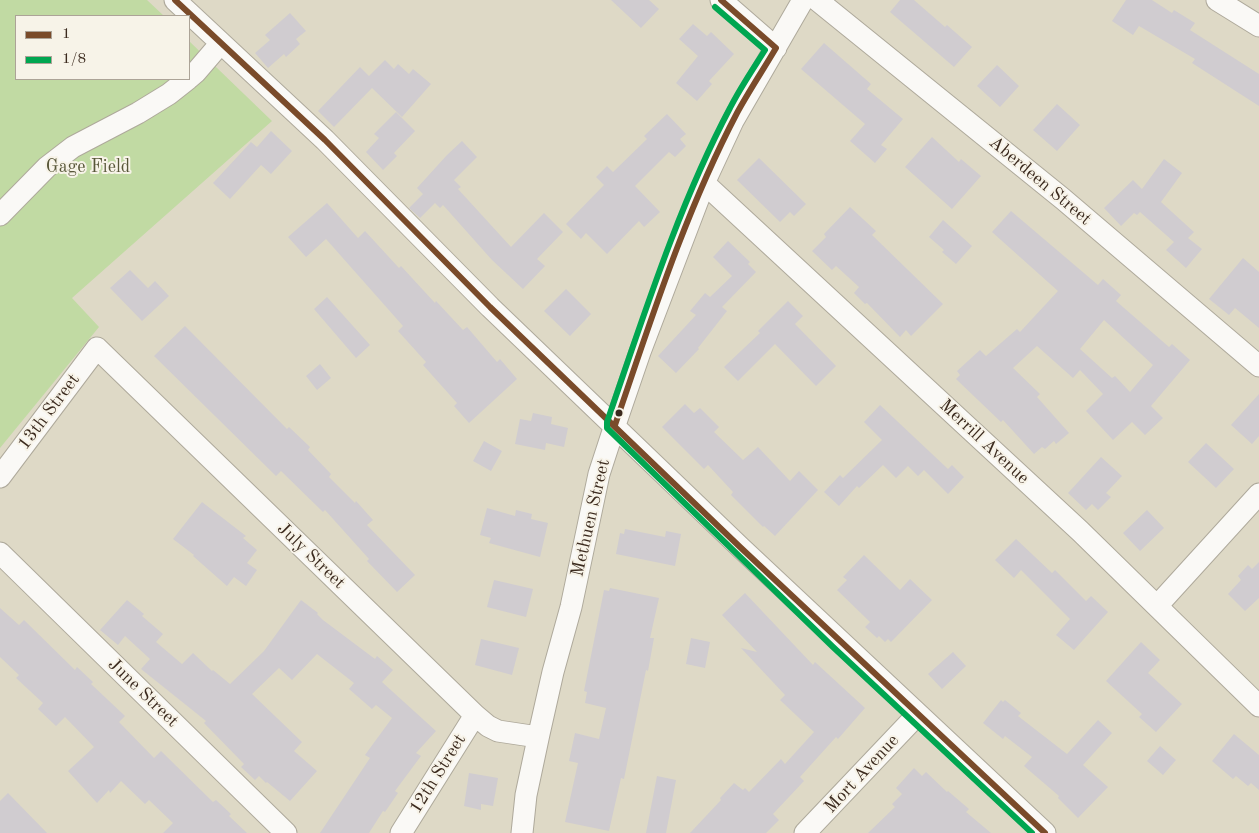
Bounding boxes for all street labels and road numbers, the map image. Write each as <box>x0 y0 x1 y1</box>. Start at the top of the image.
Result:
street label: Aberdeen Street <box>984 132 1096 230</box>
street label: 13th Street <box>13 370 85 454</box>
street label: Merrill Avenue <box>935 395 1033 489</box>
street label: Methuen Street <box>567 457 615 579</box>
street label: July Street <box>272 518 350 594</box>
street label: June Street <box>103 654 183 732</box>
street label: 12th Street <box>405 730 471 818</box>
street label: Mort Avenue <box>820 730 904 818</box>

